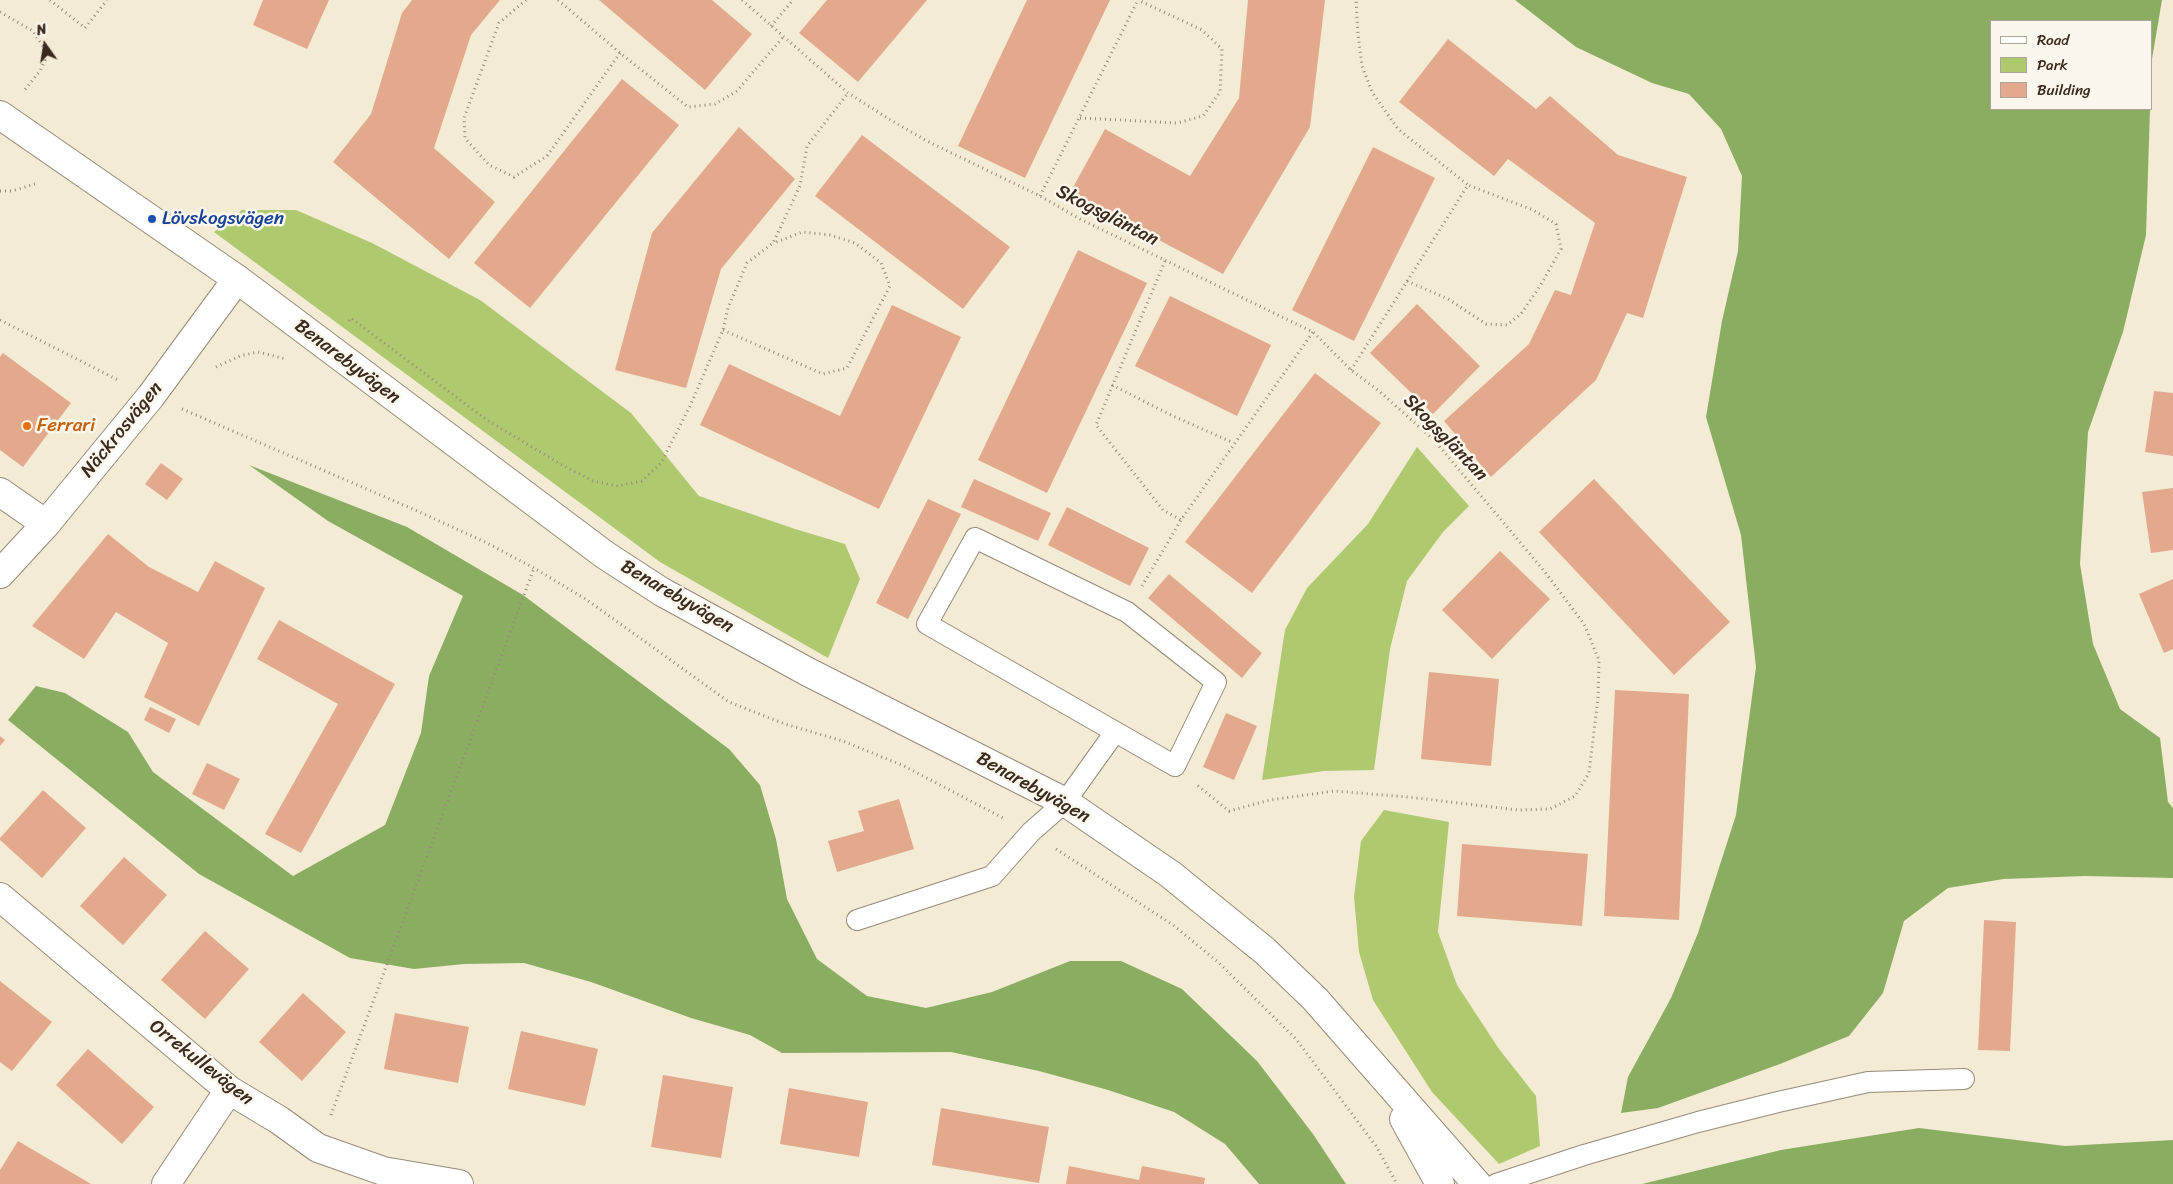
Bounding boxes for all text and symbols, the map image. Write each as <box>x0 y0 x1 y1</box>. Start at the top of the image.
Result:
text: N <box>34 17 49 43</box>
north arrow <box>20 20 70 70</box>
legend <box>1990 20 2153 110</box>
text: Road <box>2037 27 2069 53</box>
text: Park <box>2037 52 2068 78</box>
text: Building <box>2037 77 2091 103</box>
street label: Skogsgläntan <box>1052 180 1162 252</box>
place label: Lövskogsvägen <box>162 208 284 230</box>
marker: Lövskogsvägen <box>146 213 158 225</box>
street label: Benarebyvägen <box>290 315 404 409</box>
street label: Näckrosvägen <box>77 378 167 482</box>
street label: Skogsgläntan <box>1398 390 1492 486</box>
place label: Ferrari <box>37 415 95 437</box>
marker: Ferrari <box>21 420 33 432</box>
street label: Benarebyvägen <box>617 556 737 638</box>
street label: Benarebyvägen <box>972 747 1094 829</box>
street label: Orrekullevägen <box>144 1015 258 1111</box>

